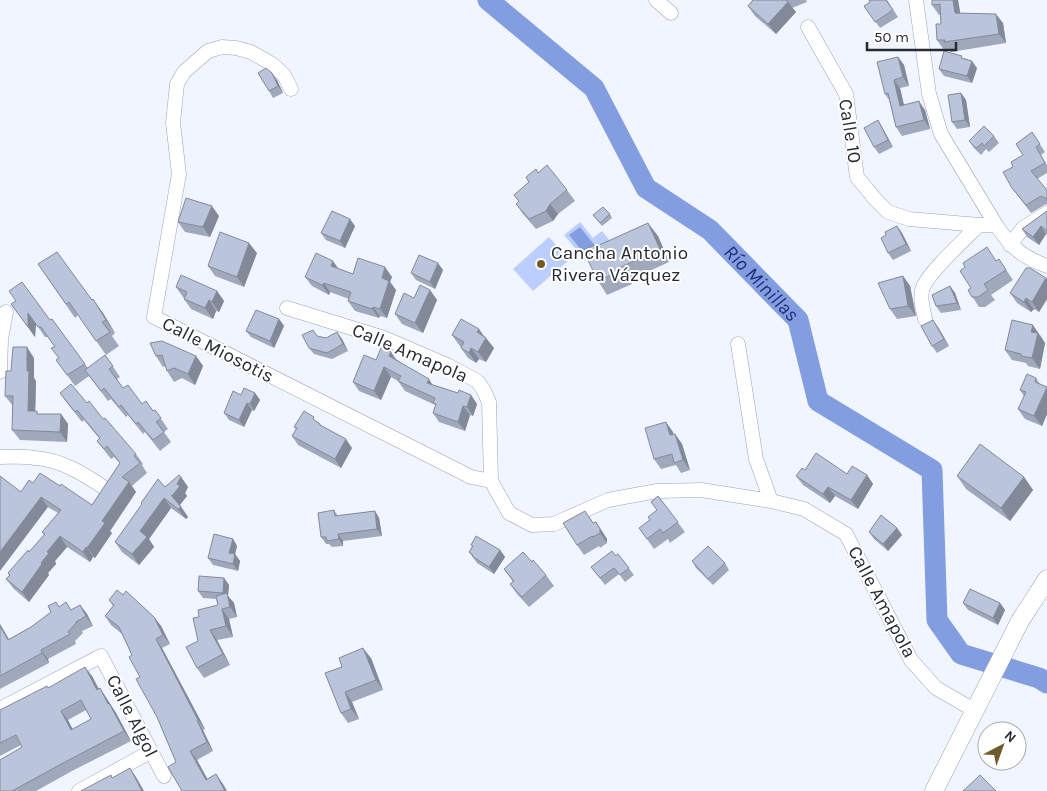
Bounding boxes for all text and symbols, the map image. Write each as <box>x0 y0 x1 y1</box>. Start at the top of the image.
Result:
scale bar <box>867 20 956 52</box>
text: 50 m <box>874 28 909 46</box>
street label: Calle 10 <box>834 97 866 165</box>
water label: Río Minillas <box>720 240 804 326</box>
place label: Cancha Antonio Rivera Vázquez <box>551 242 688 286</box>
marker: Cancha Antonio Rivera Vázquez <box>535 258 547 270</box>
street label: Calle Miosotis <box>159 312 277 388</box>
street label: Calle Amapola <box>349 319 471 387</box>
street label: Calle Amapola <box>843 542 921 662</box>
street label: Calle Algol <box>102 671 162 761</box>
north arrow <box>977 721 1027 771</box>
text: N <box>1001 727 1020 746</box>

